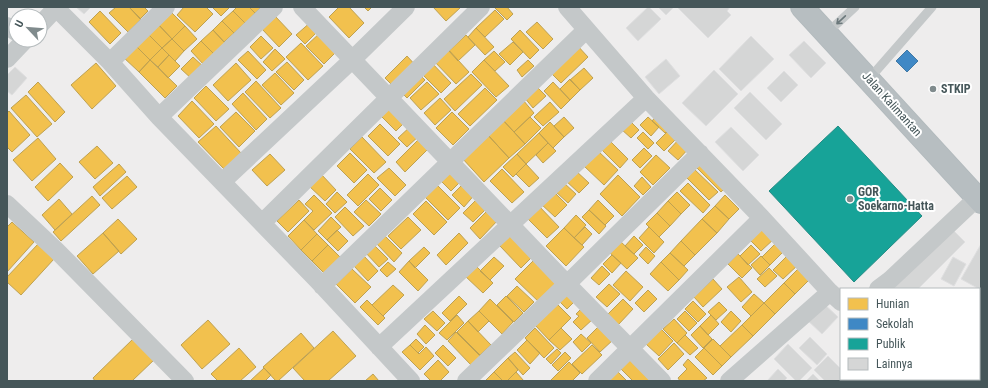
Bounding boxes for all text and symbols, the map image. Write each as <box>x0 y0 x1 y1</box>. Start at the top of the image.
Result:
north arrow <box>8 8 48 48</box>
one-way arrow <box>836 15 846 25</box>
text: U <box>12 18 27 30</box>
street label: Jalan Kalimantan <box>859 69 925 139</box>
place label: STKIP <box>941 82 971 96</box>
marker: STKIP <box>928 84 938 94</box>
place label: GOR Soekarno-Hatta <box>858 185 934 213</box>
marker: GOR Soekarno-Hatta <box>845 194 855 204</box>
legend <box>840 288 980 380</box>
text: Hunian <box>876 297 910 311</box>
text: Sekolah <box>876 317 914 331</box>
text: Publik <box>876 337 906 351</box>
text: Lainnya <box>876 357 913 371</box>

